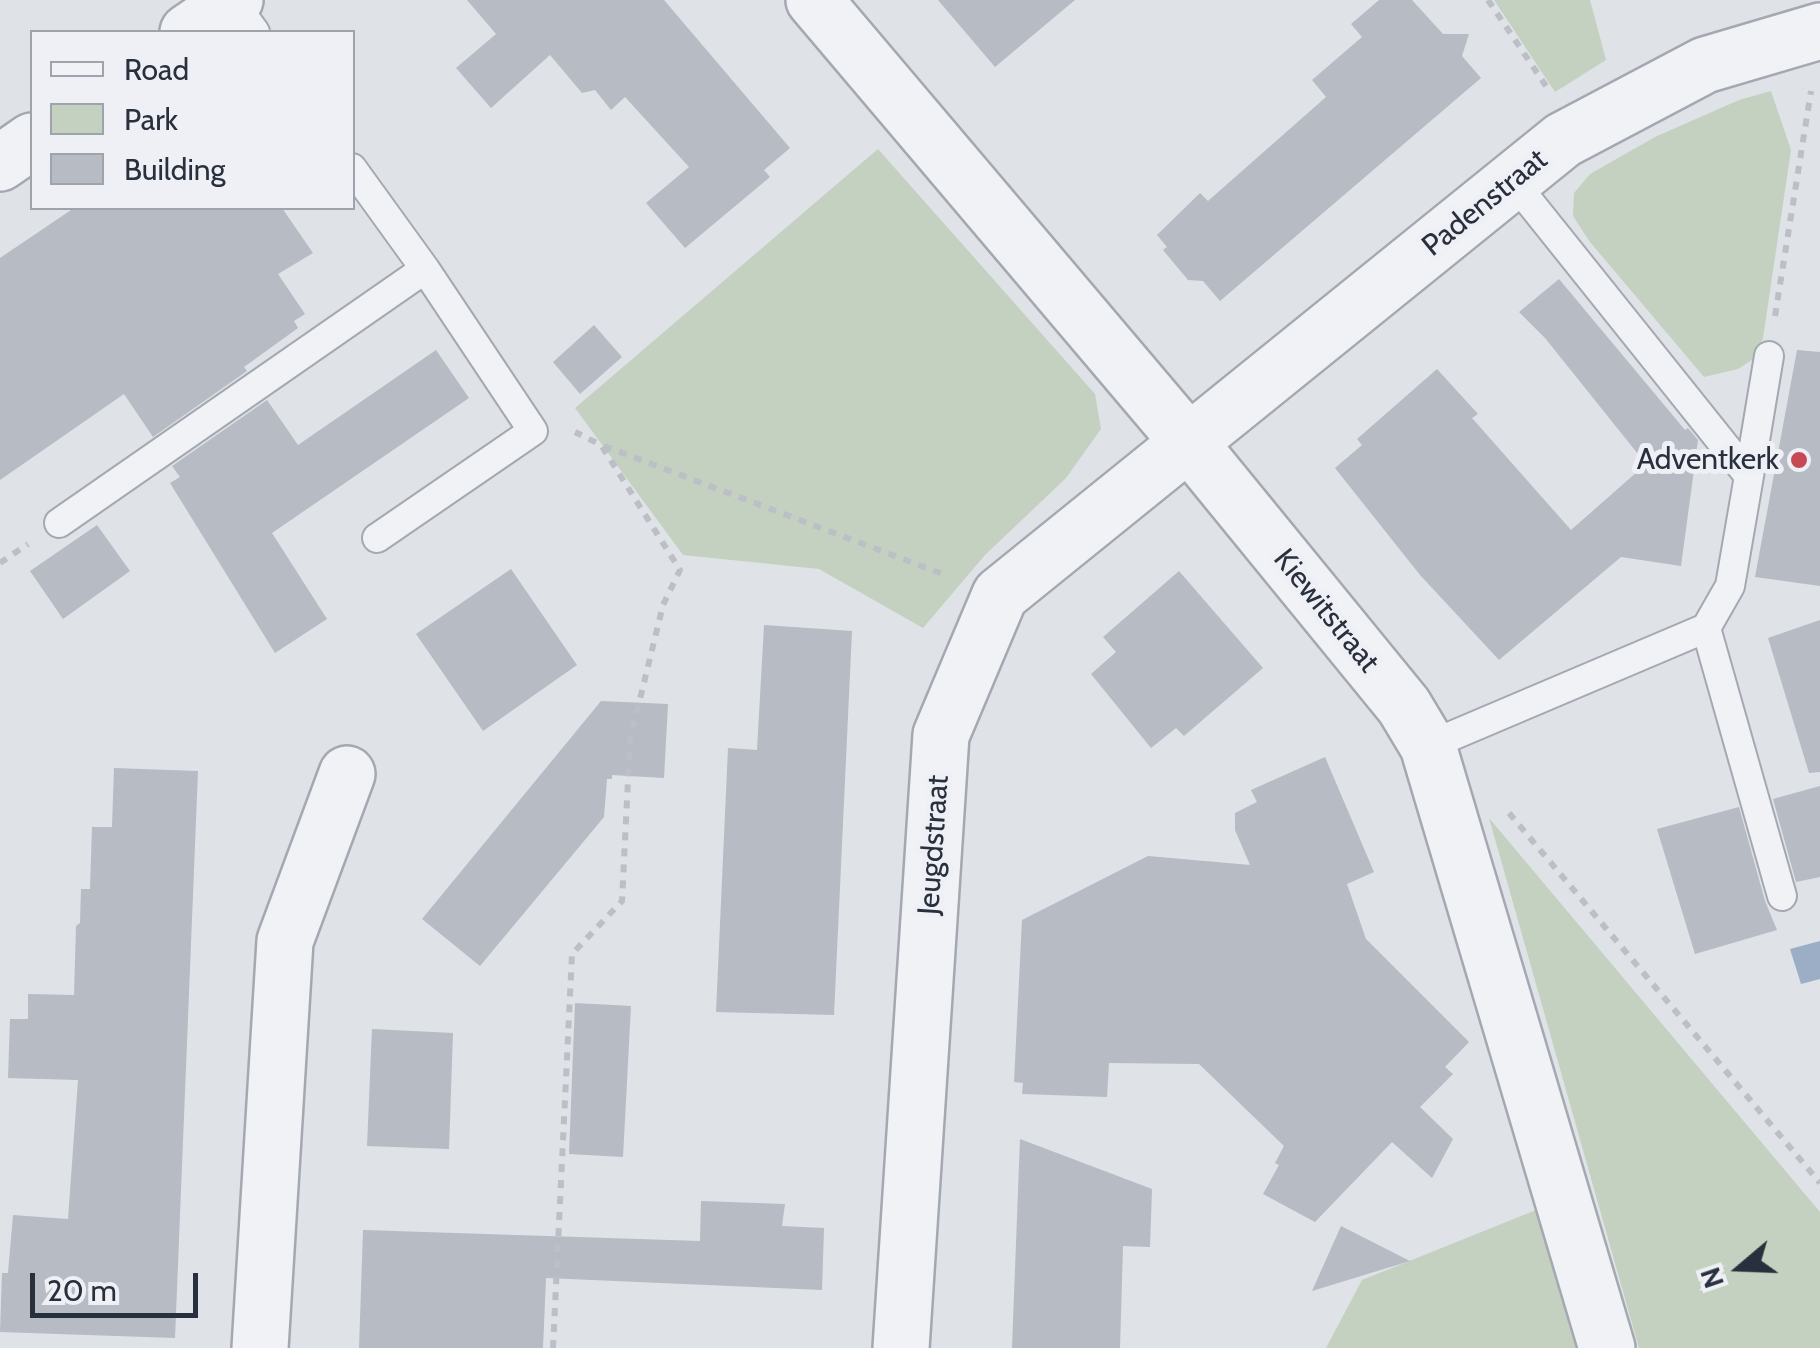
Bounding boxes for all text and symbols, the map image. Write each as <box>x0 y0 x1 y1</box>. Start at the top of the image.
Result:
legend <box>30 30 355 210</box>
text: Road <box>124 51 189 88</box>
text: Park <box>124 101 178 138</box>
street label: Padenstraat <box>1415 142 1555 264</box>
text: Building <box>124 151 226 188</box>
place label: Adventkerk <box>1637 442 1779 478</box>
marker: Adventkerk <box>1788 449 1810 471</box>
street label: Kiewitstraat <box>1265 542 1387 680</box>
street label: Jeugdstraat <box>911 774 957 916</box>
north arrow <box>1690 1218 1790 1318</box>
scale bar <box>35 1253 202 1315</box>
text: N <box>1692 1263 1731 1293</box>
text: 20 m <box>47 1272 117 1309</box>

